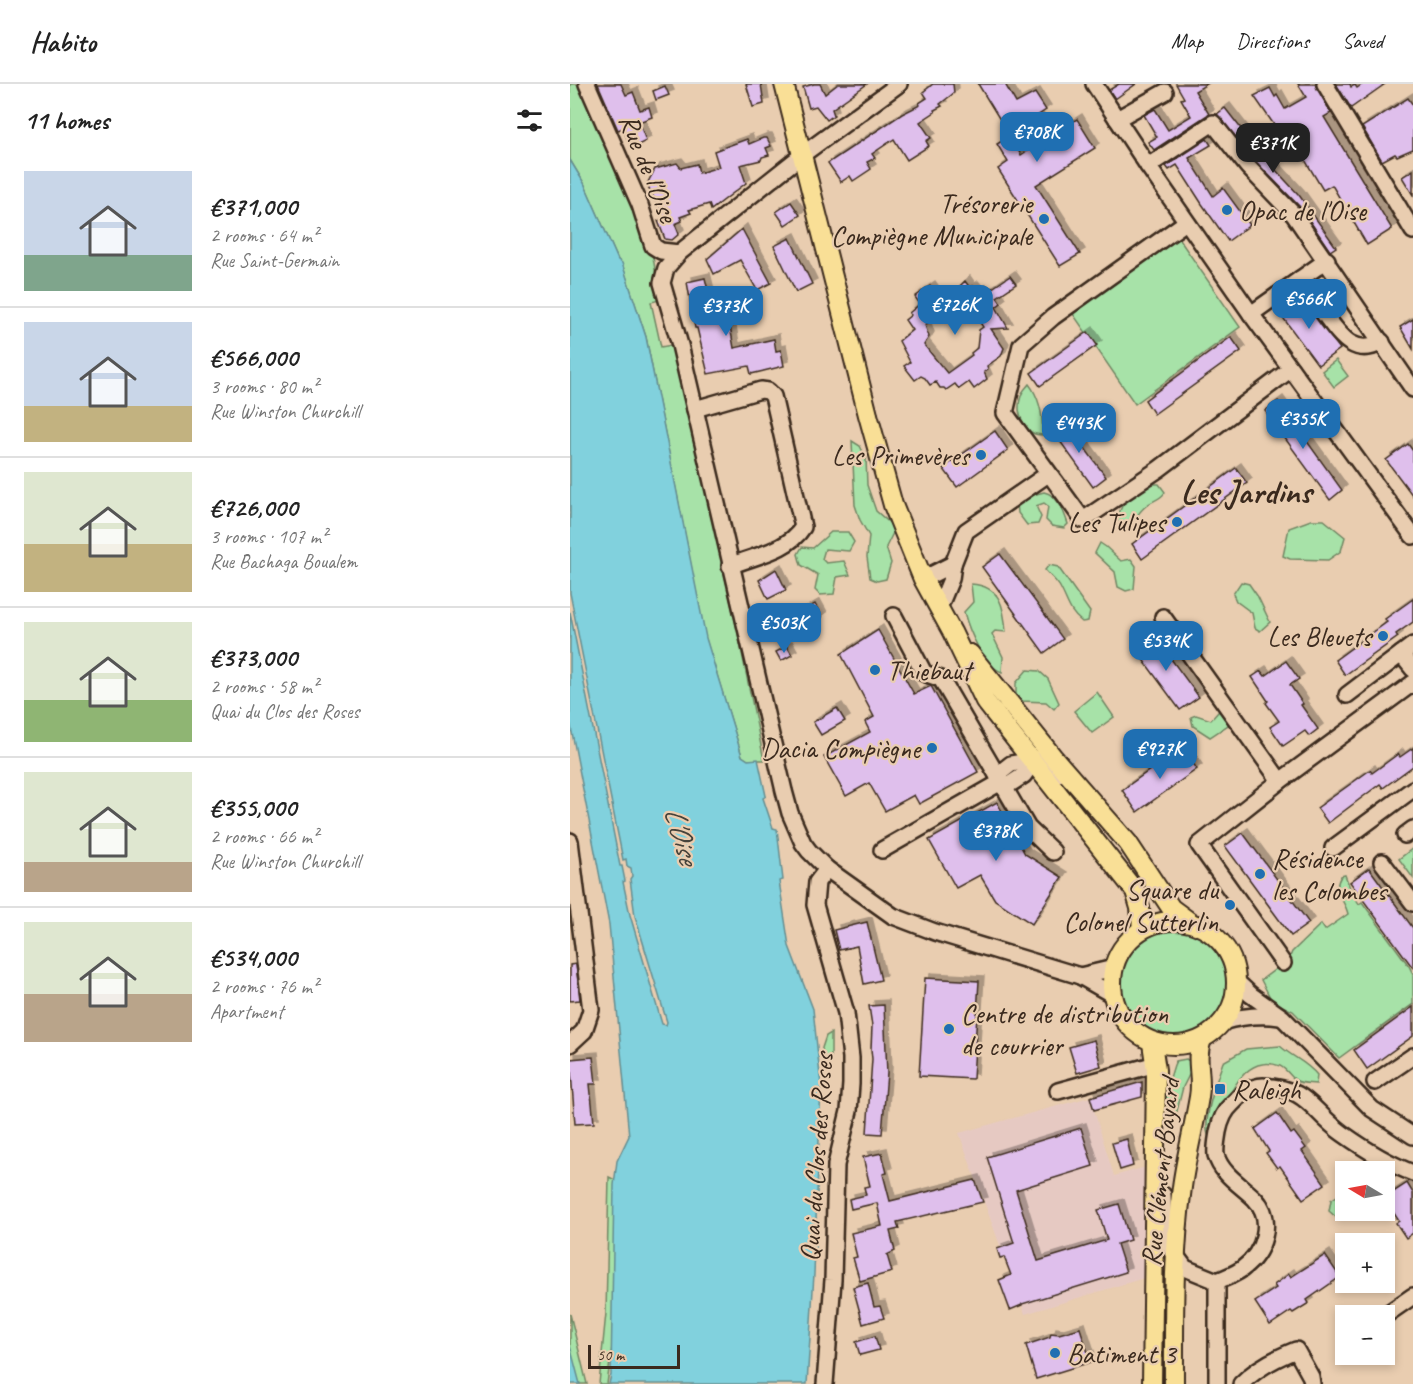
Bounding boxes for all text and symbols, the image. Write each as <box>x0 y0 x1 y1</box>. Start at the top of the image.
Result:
text: Habito <box>30 24 96 59</box>
text: Map <box>1171 28 1203 54</box>
text: Directions <box>1236 28 1309 54</box>
text: Saved <box>1342 28 1383 54</box>
text: 11 homes <box>24 104 109 137</box>
icon: filters <box>513 104 546 137</box>
street label: Rue de l'Oise <box>611 109 687 229</box>
pin: €708K <box>995 112 1079 163</box>
text: €708K <box>1014 119 1060 144</box>
pin: €371K <box>1231 123 1315 174</box>
text: €371K <box>1250 130 1296 155</box>
place label: Trésorerie Compiègne Municipale <box>831 186 1034 253</box>
text: €371,000 <box>210 190 297 223</box>
place label: Opac de l'Oise <box>1239 193 1368 228</box>
icon: home <box>72 195 144 267</box>
marker: Opac de l'Oise <box>1220 203 1234 217</box>
marker: Trésorerie Compiègne Municipale <box>1037 212 1051 226</box>
text: 2 rooms · 64 m² <box>210 223 318 248</box>
text: Rue Saint-Germain <box>210 248 339 273</box>
pin: €566K <box>1267 279 1351 330</box>
pin: €726K <box>913 285 997 336</box>
pin: €373K <box>684 286 768 337</box>
text: €566K <box>1286 286 1332 311</box>
text: €726K <box>932 292 978 317</box>
text: €373K <box>703 293 749 318</box>
text: €566,000 <box>210 341 298 374</box>
icon: home <box>72 346 144 418</box>
text: 3 rooms · 80 m² <box>210 374 318 399</box>
text: Rue Winston Churchill <box>210 399 360 424</box>
pin: €355K <box>1261 399 1345 450</box>
pin: €443K <box>1037 403 1121 454</box>
text: €355K <box>1280 406 1326 431</box>
text: €443K <box>1056 410 1102 435</box>
place label: Les Primevères <box>832 438 971 473</box>
marker: Les Primevères <box>974 448 988 462</box>
district label: Les Jardins <box>1181 470 1314 513</box>
text: €726,000 <box>210 491 298 524</box>
icon: home <box>72 496 144 568</box>
place label: Les Tulipes <box>1068 505 1167 540</box>
marker: Les Tulipes <box>1170 515 1184 529</box>
text: 3 rooms · 107 m² <box>210 524 327 549</box>
text: Rue Bachaga Boualem <box>210 549 357 574</box>
pin: €503K <box>742 603 826 654</box>
text: €503K <box>761 610 807 635</box>
place label: Les Bleuets <box>1267 619 1373 654</box>
pin: €534K <box>1124 621 1208 672</box>
text: €534K <box>1143 628 1189 653</box>
marker: Les Bleuets <box>1376 629 1390 643</box>
text: €373,000 <box>210 641 297 674</box>
icon: home <box>72 646 144 718</box>
place label: Thiebaut <box>887 653 975 688</box>
marker: Thiebaut <box>868 663 882 677</box>
text: 2 rooms · 58 m² <box>210 674 318 699</box>
text: Quai du Clos des Roses <box>210 699 359 724</box>
pin: €927K <box>1118 729 1202 780</box>
place label: Dacia Compiègne <box>761 731 922 766</box>
text: €927K <box>1137 736 1183 761</box>
marker: Dacia Compiègne <box>925 741 939 755</box>
text: €355,000 <box>210 791 296 824</box>
icon: home <box>72 796 144 868</box>
water label: L'Oise <box>656 802 709 872</box>
pin: €378K <box>954 811 1038 862</box>
text: €378K <box>973 818 1019 843</box>
text: 2 rooms · 66 m² <box>210 824 318 849</box>
place label: Résidence les Colombes <box>1272 841 1389 908</box>
text: Rue Winston Churchill <box>210 849 360 874</box>
marker: Résidence les Colombes <box>1253 867 1267 881</box>
place label: Square du Colonel Sutterlin <box>1063 872 1220 939</box>
marker: Square du Colonel Sutterlin <box>1223 898 1237 912</box>
text: €534,000 <box>210 941 297 974</box>
icon: home <box>72 946 144 1018</box>
text: 2 rooms · 76 m² <box>210 974 318 999</box>
place label: Centre de distribution de courrier <box>961 996 1168 1063</box>
text: Apartment <box>210 999 283 1024</box>
marker: Centre de distribution de courrier <box>942 1022 956 1036</box>
street label: Quai du Clos des Roses <box>791 1049 841 1262</box>
street label: Rue Clément Bayard <box>1133 1072 1188 1268</box>
place label: Raleigh <box>1232 1072 1301 1107</box>
marker: Raleigh <box>1213 1082 1227 1096</box>
north arrow <box>1335 1161 1395 1221</box>
map controls <box>1335 1161 1395 1365</box>
button: + <box>1335 1233 1395 1293</box>
button: − <box>1335 1305 1395 1365</box>
place label: Batiment 3 <box>1067 1336 1178 1371</box>
scale bar <box>588 1342 680 1370</box>
text: 50 m <box>597 1345 624 1365</box>
marker: Batiment 3 <box>1048 1346 1062 1360</box>

